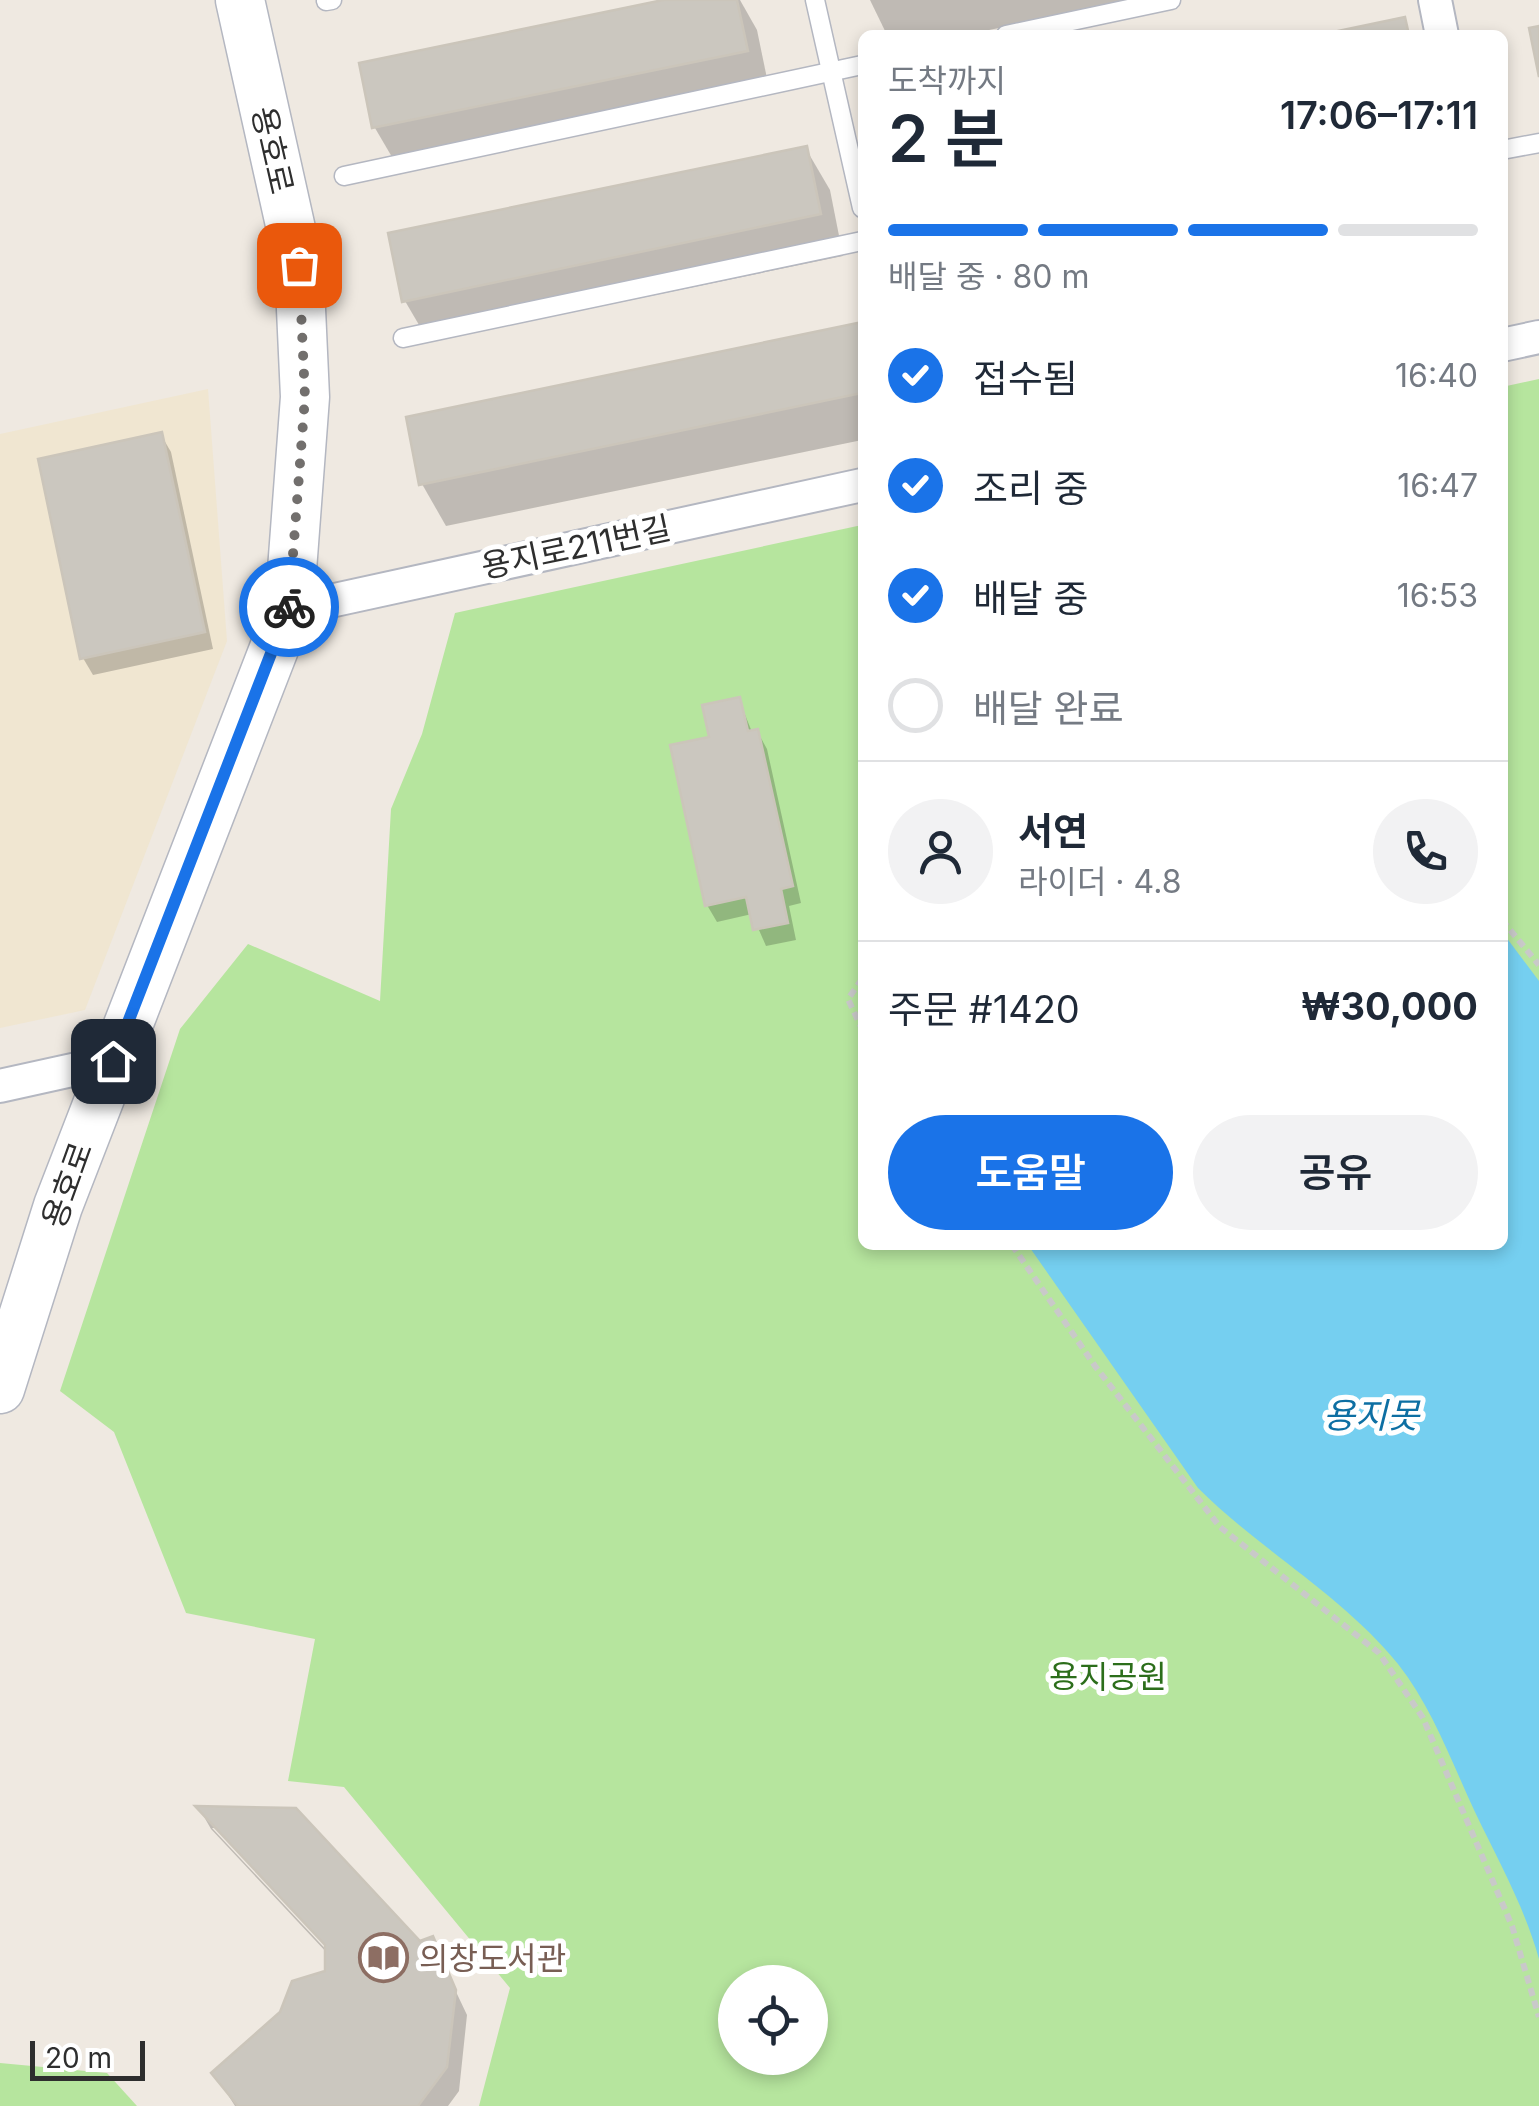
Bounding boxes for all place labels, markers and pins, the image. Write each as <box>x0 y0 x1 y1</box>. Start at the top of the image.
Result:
pin <box>257 223 342 308</box>
pin <box>71 1019 156 1104</box>
library icon: 의창도서관 <box>358 1932 410 1984</box>
place label: 의창도서관 <box>419 1939 566 1978</box>

